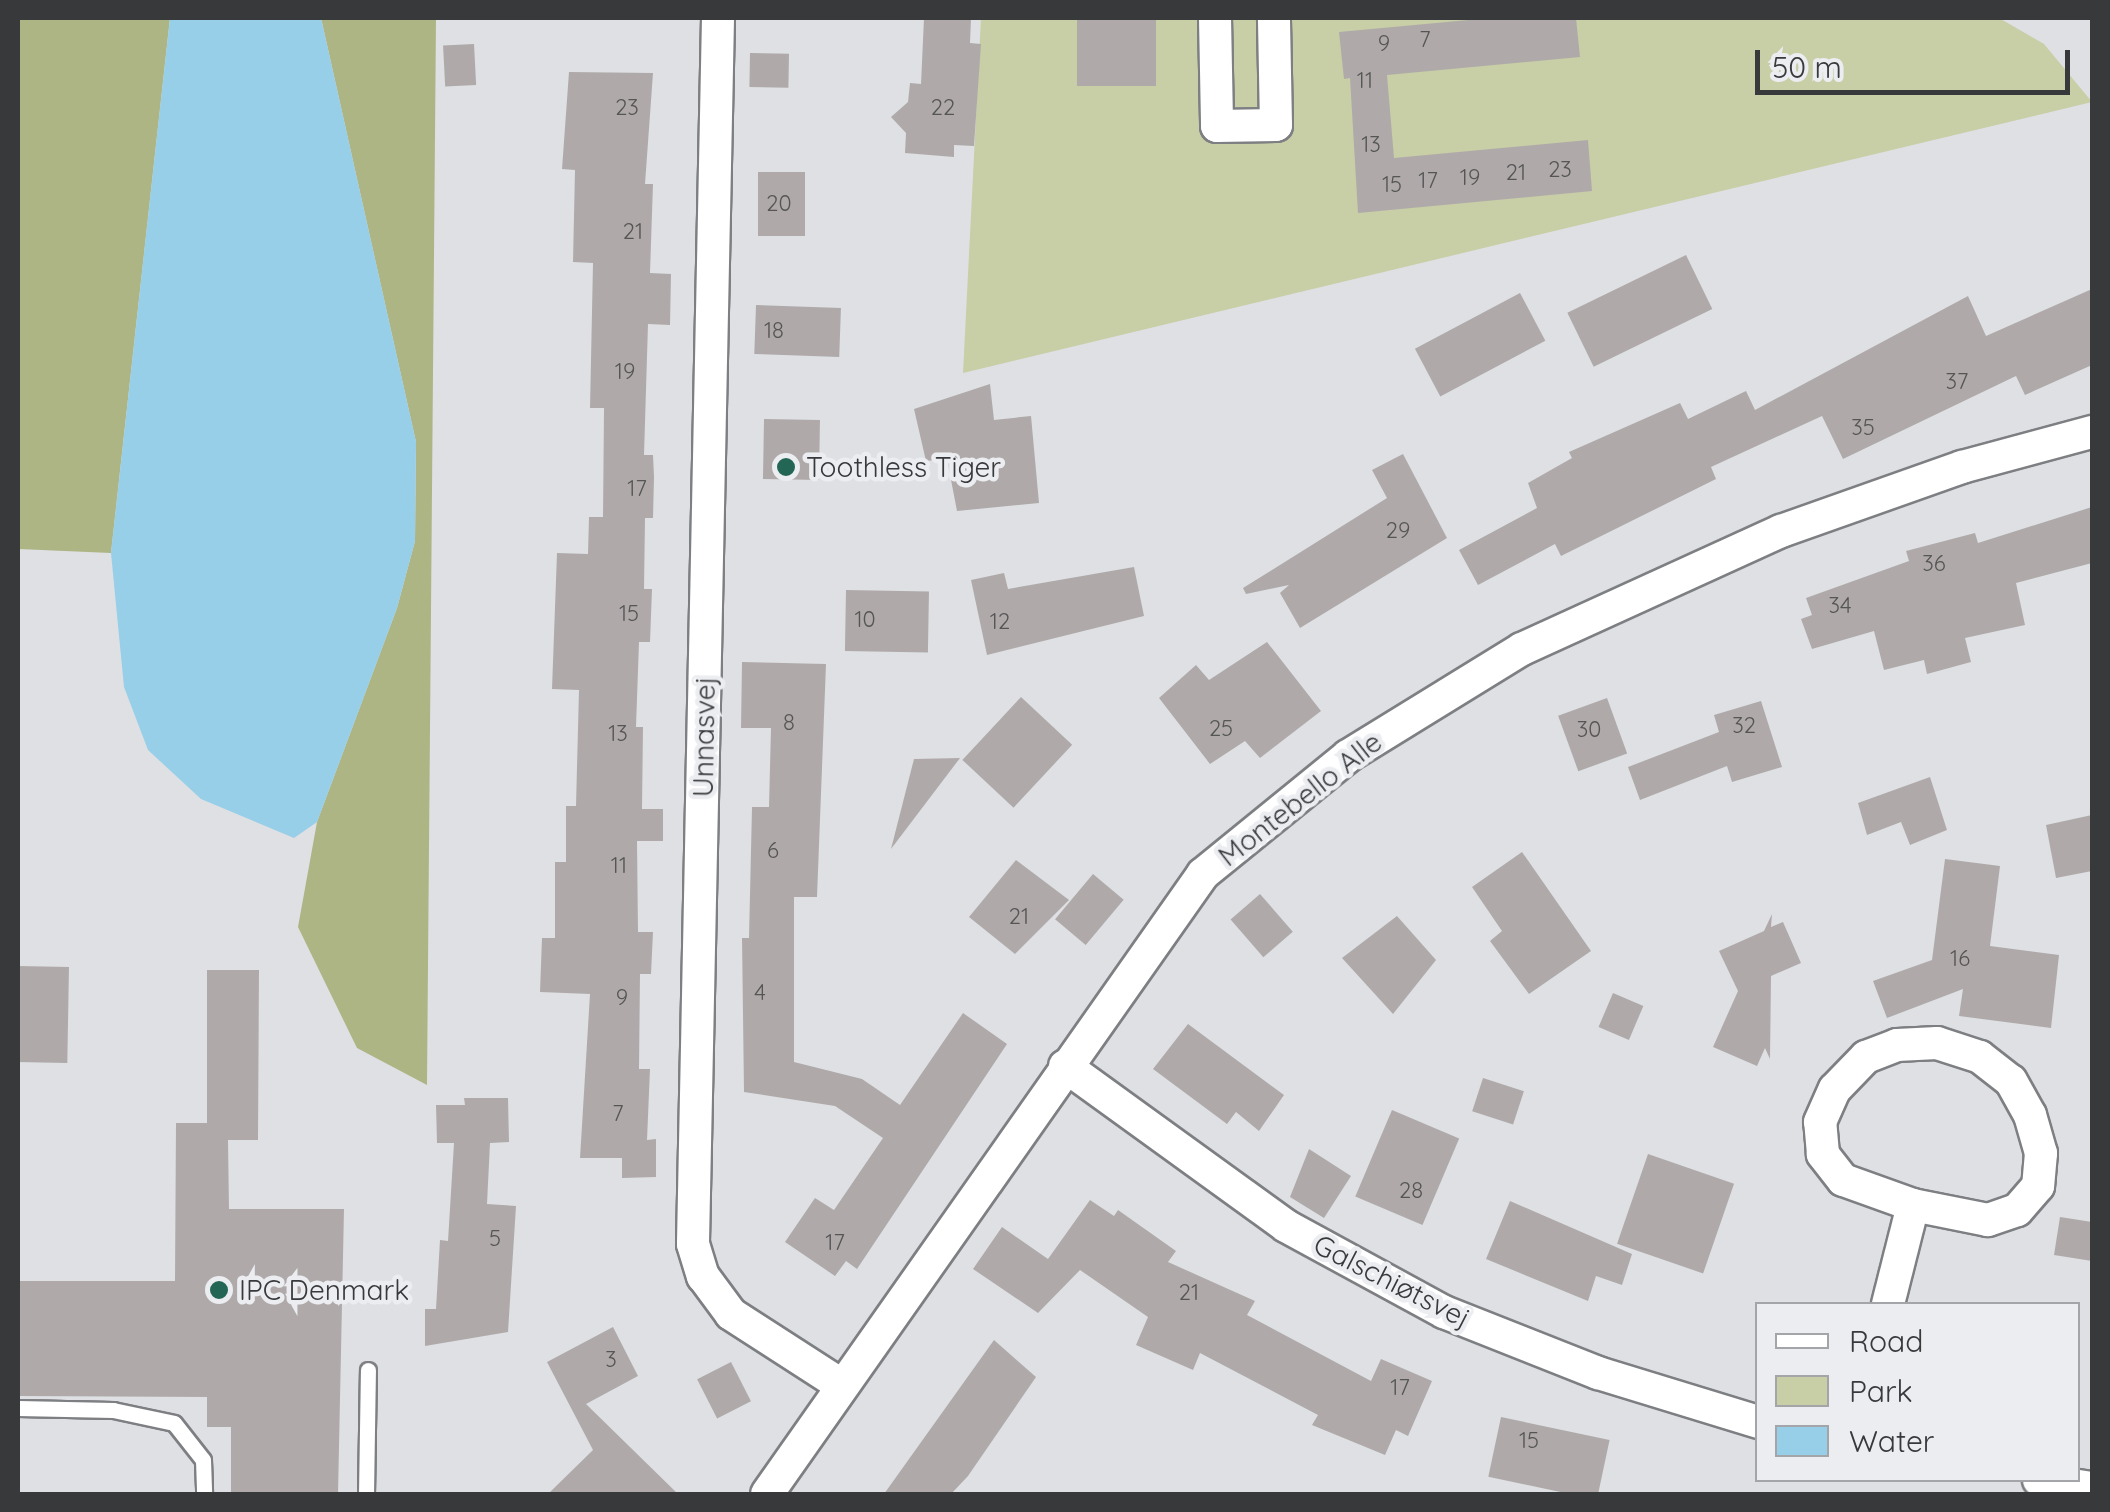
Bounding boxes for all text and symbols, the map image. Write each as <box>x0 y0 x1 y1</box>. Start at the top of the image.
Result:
house number: 7 <box>1419 27 1431 53</box>
scale bar <box>1760 30 2075 92</box>
house number: 9 <box>1378 31 1390 57</box>
text: 50 m <box>1772 48 1842 86</box>
house number: 11 <box>1357 68 1373 94</box>
house number: 23 <box>615 95 639 121</box>
house number: 22 <box>931 95 955 121</box>
house number: 13 <box>1361 132 1381 158</box>
house number: 23 <box>1548 157 1572 183</box>
house number: 21 <box>1506 160 1526 186</box>
house number: 19 <box>1460 165 1480 191</box>
house number: 17 <box>1418 168 1438 194</box>
house number: 15 <box>1382 172 1402 198</box>
house number: 20 <box>766 191 792 217</box>
house number: 21 <box>623 219 643 245</box>
house number: 18 <box>764 318 784 344</box>
house number: 19 <box>615 359 635 385</box>
house number: 37 <box>1946 369 1968 395</box>
house number: 35 <box>1851 415 1875 441</box>
place label: Toothless Tiger <box>806 450 1001 484</box>
marker: Toothless Tiger <box>775 456 797 478</box>
house number: 17 <box>627 476 647 502</box>
house number: 29 <box>1386 518 1410 544</box>
house number: 36 <box>1922 551 1946 577</box>
house number: 34 <box>1828 593 1852 619</box>
house number: 15 <box>619 601 639 627</box>
house number: 10 <box>854 607 876 633</box>
house number: 12 <box>990 609 1010 635</box>
street label: Unnasvej <box>686 676 722 798</box>
house number: 8 <box>783 710 795 736</box>
house number: 32 <box>1732 713 1756 739</box>
house number: 25 <box>1209 716 1233 742</box>
house number: 30 <box>1577 717 1601 743</box>
house number: 13 <box>608 721 628 747</box>
street label: Montebello Alle <box>1212 725 1388 873</box>
house number: 6 <box>767 838 779 864</box>
house number: 11 <box>611 853 627 879</box>
house number: 21 <box>1009 904 1029 930</box>
house number: 16 <box>1950 946 1970 972</box>
house number: 4 <box>754 980 766 1006</box>
house number: 9 <box>616 985 628 1011</box>
house number: 7 <box>612 1101 624 1127</box>
house number: 28 <box>1399 1178 1423 1204</box>
house number: 5 <box>489 1226 501 1252</box>
street label: Galschiøtsvej <box>1308 1227 1476 1335</box>
house number: 17 <box>825 1230 845 1256</box>
place label: IPC Denmark <box>239 1273 409 1307</box>
marker: IPC Denmark <box>208 1279 230 1301</box>
house number: 21 <box>1179 1280 1199 1306</box>
legend <box>1755 1302 2080 1482</box>
text: Road <box>1849 1322 1923 1360</box>
house number: 3 <box>605 1347 617 1373</box>
text: Park <box>1849 1372 1913 1410</box>
house number: 17 <box>1390 1375 1410 1401</box>
text: Water <box>1849 1422 1934 1460</box>
house number: 15 <box>1519 1428 1539 1454</box>

